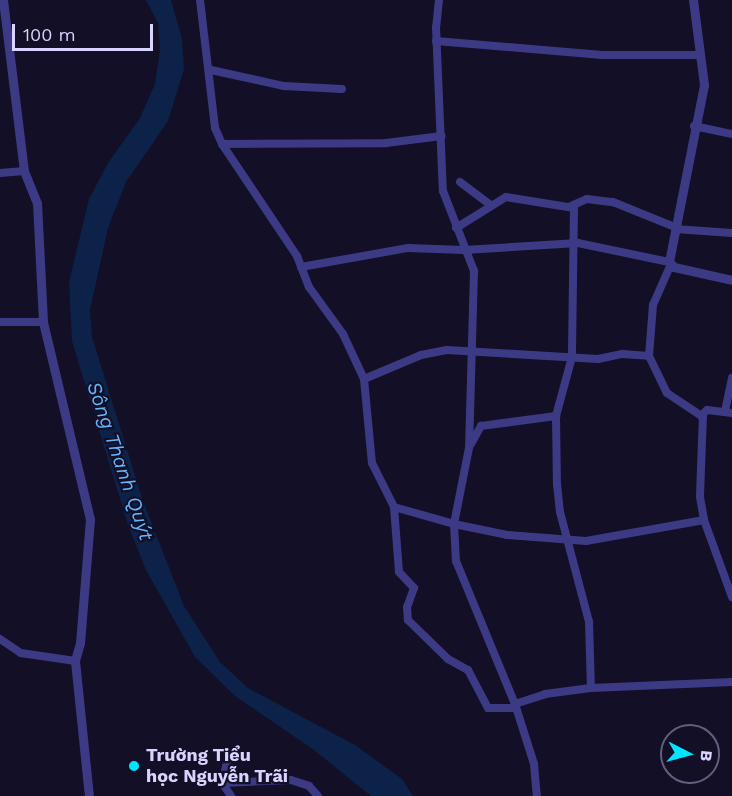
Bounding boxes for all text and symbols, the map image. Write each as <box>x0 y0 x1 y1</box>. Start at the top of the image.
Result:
scale bar <box>15 12 156 50</box>
text: 100 m <box>23 24 76 45</box>
water label: Sông Thanh Quýt <box>81 378 159 544</box>
north arrow <box>660 724 720 784</box>
place label: Trường Tiểu học Nguyễn Trãi <box>146 745 288 788</box>
text: B <box>696 749 716 762</box>
marker: Trường Tiểu học Nguyễn Trãi <box>127 759 141 773</box>

